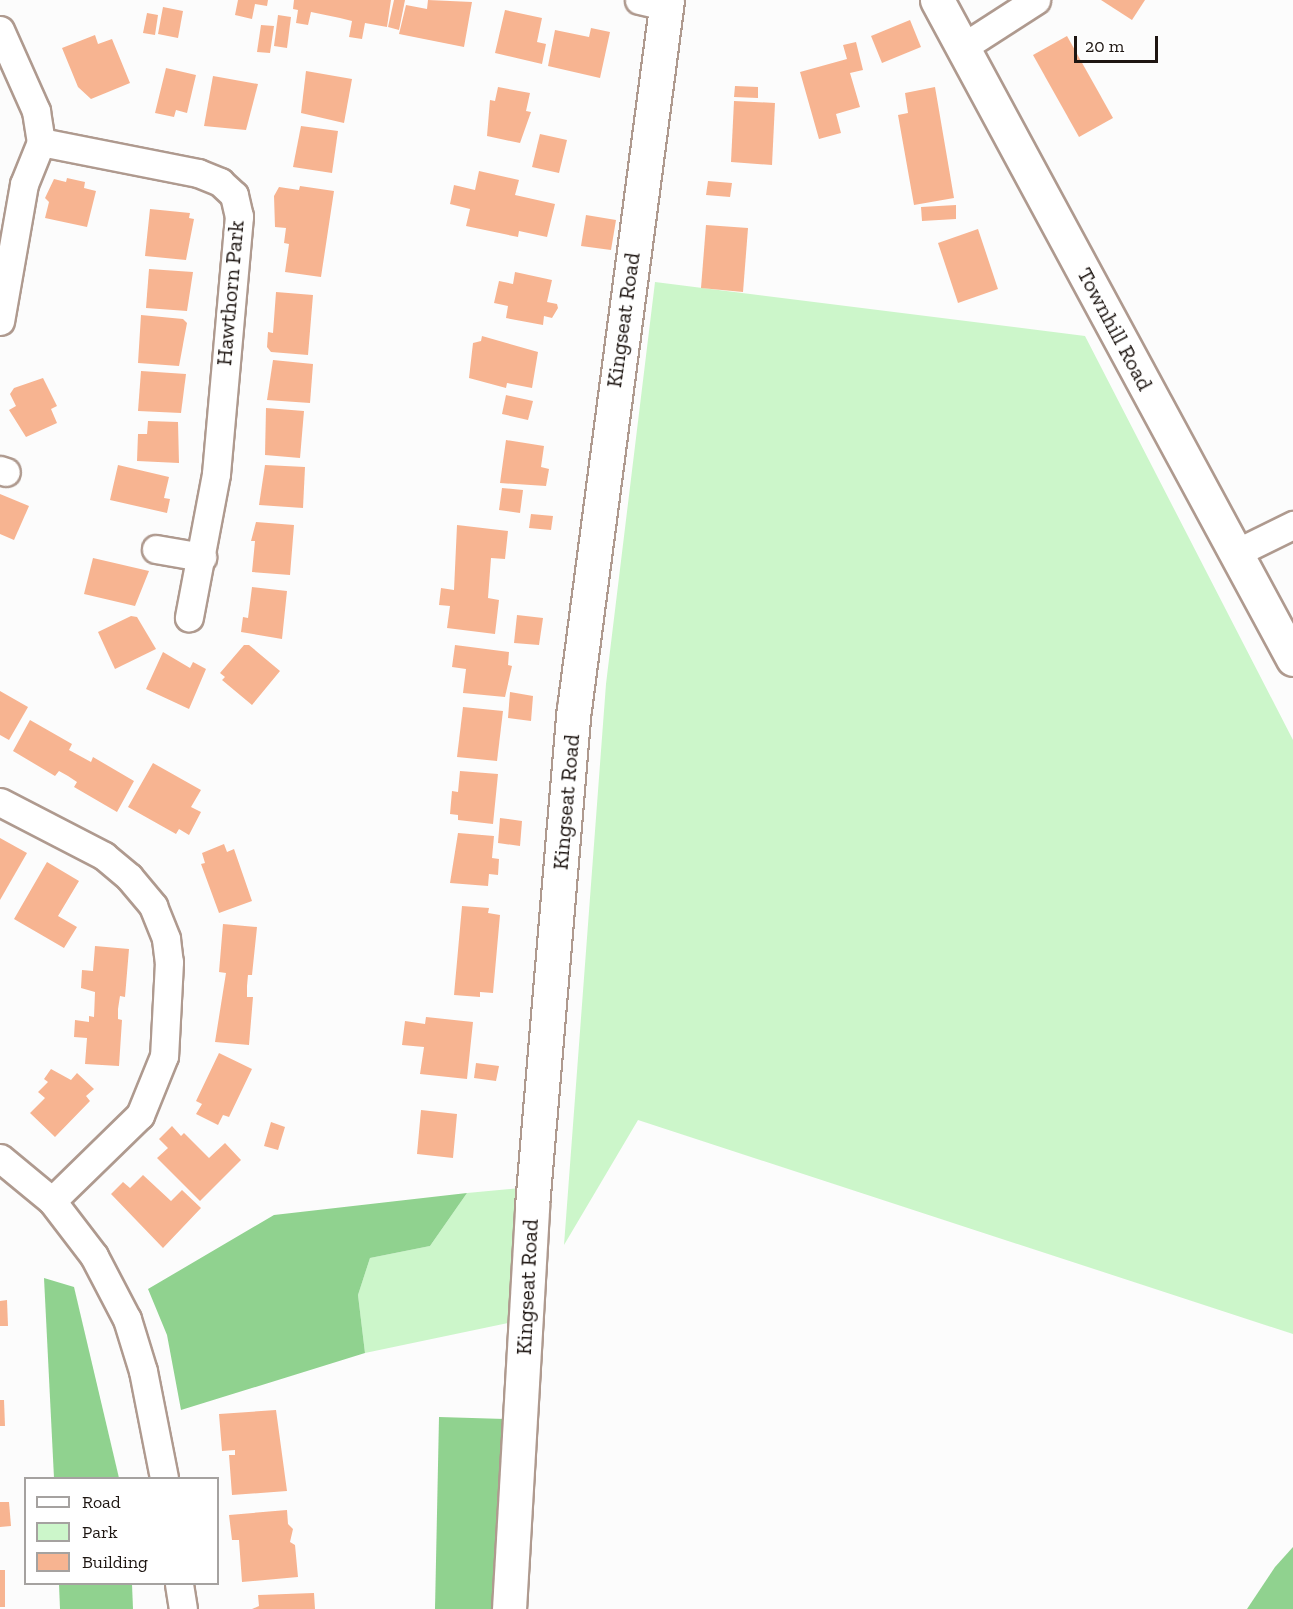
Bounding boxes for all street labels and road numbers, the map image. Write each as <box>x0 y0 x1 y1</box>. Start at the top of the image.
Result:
street label: Hawthorn Park <box>210 219 250 367</box>
street label: Kingseat Road <box>600 251 646 389</box>
street label: Townhill Road <box>1072 263 1158 395</box>
street label: Kingseat Road <box>547 733 585 871</box>
street label: Kingseat Road <box>510 1218 544 1356</box>

